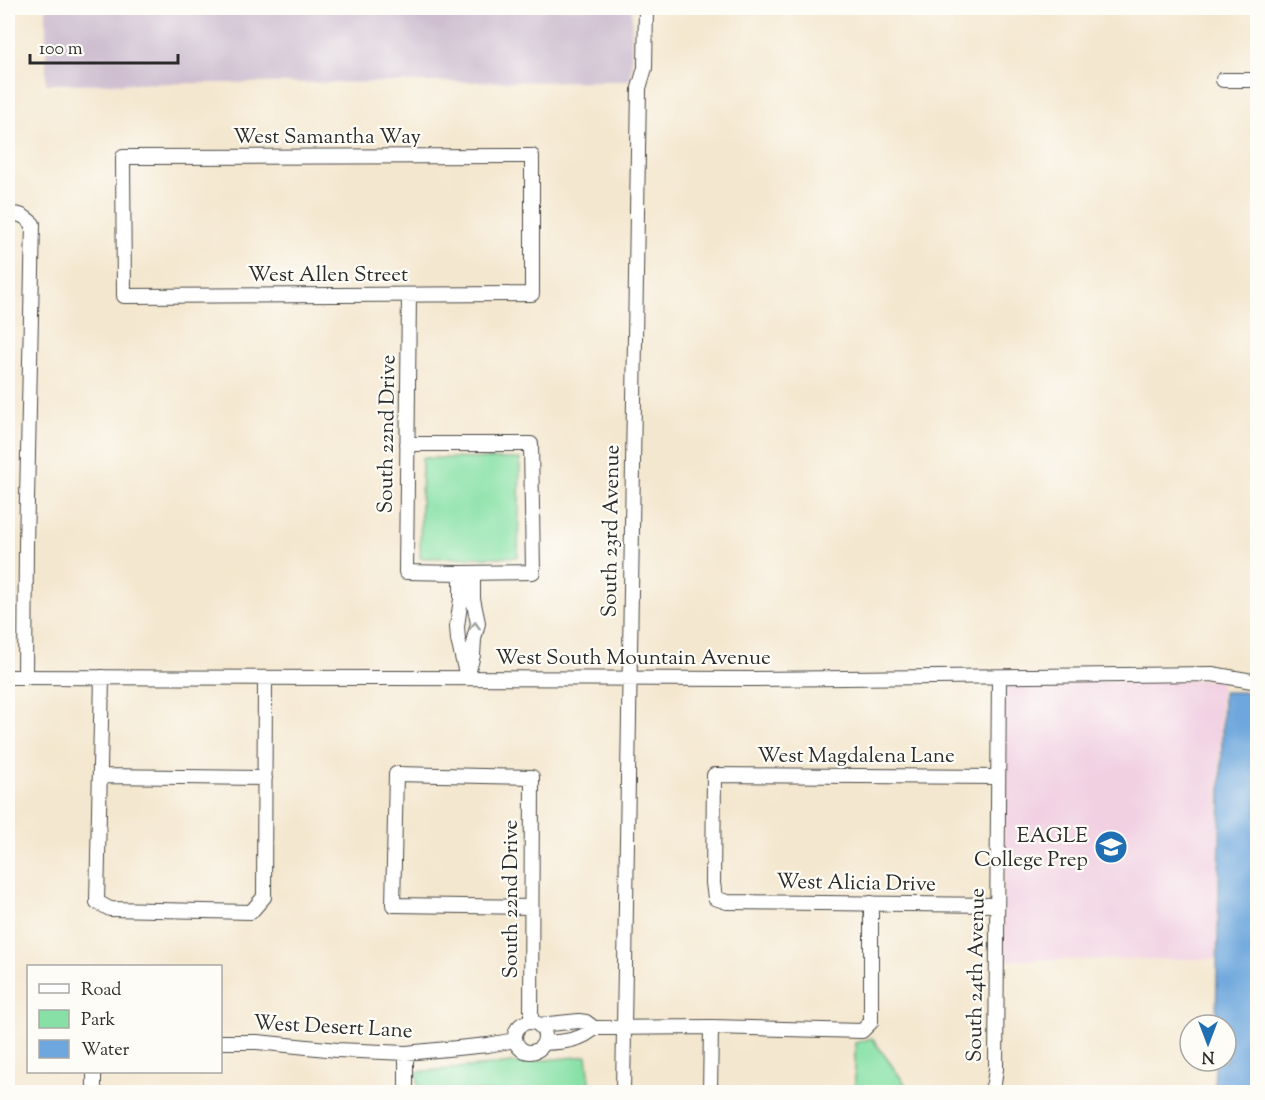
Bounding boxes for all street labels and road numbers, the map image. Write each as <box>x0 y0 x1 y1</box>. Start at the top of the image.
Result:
street label: West Samantha Way <box>233 123 422 153</box>
street label: West Allen Street <box>248 261 408 291</box>
street label: South 22nd Drive <box>372 354 404 514</box>
street label: South 23rd Avenue <box>595 444 629 618</box>
street label: West South Mountain Avenue <box>495 644 771 674</box>
street label: West Magdalena Lane <box>757 742 955 772</box>
street label: South 22nd Drive <box>497 820 527 978</box>
street label: West Alicia Drive <box>776 868 936 900</box>
street label: South 24th Avenue <box>960 888 994 1063</box>
street label: West Desert Lane <box>253 1009 413 1047</box>

